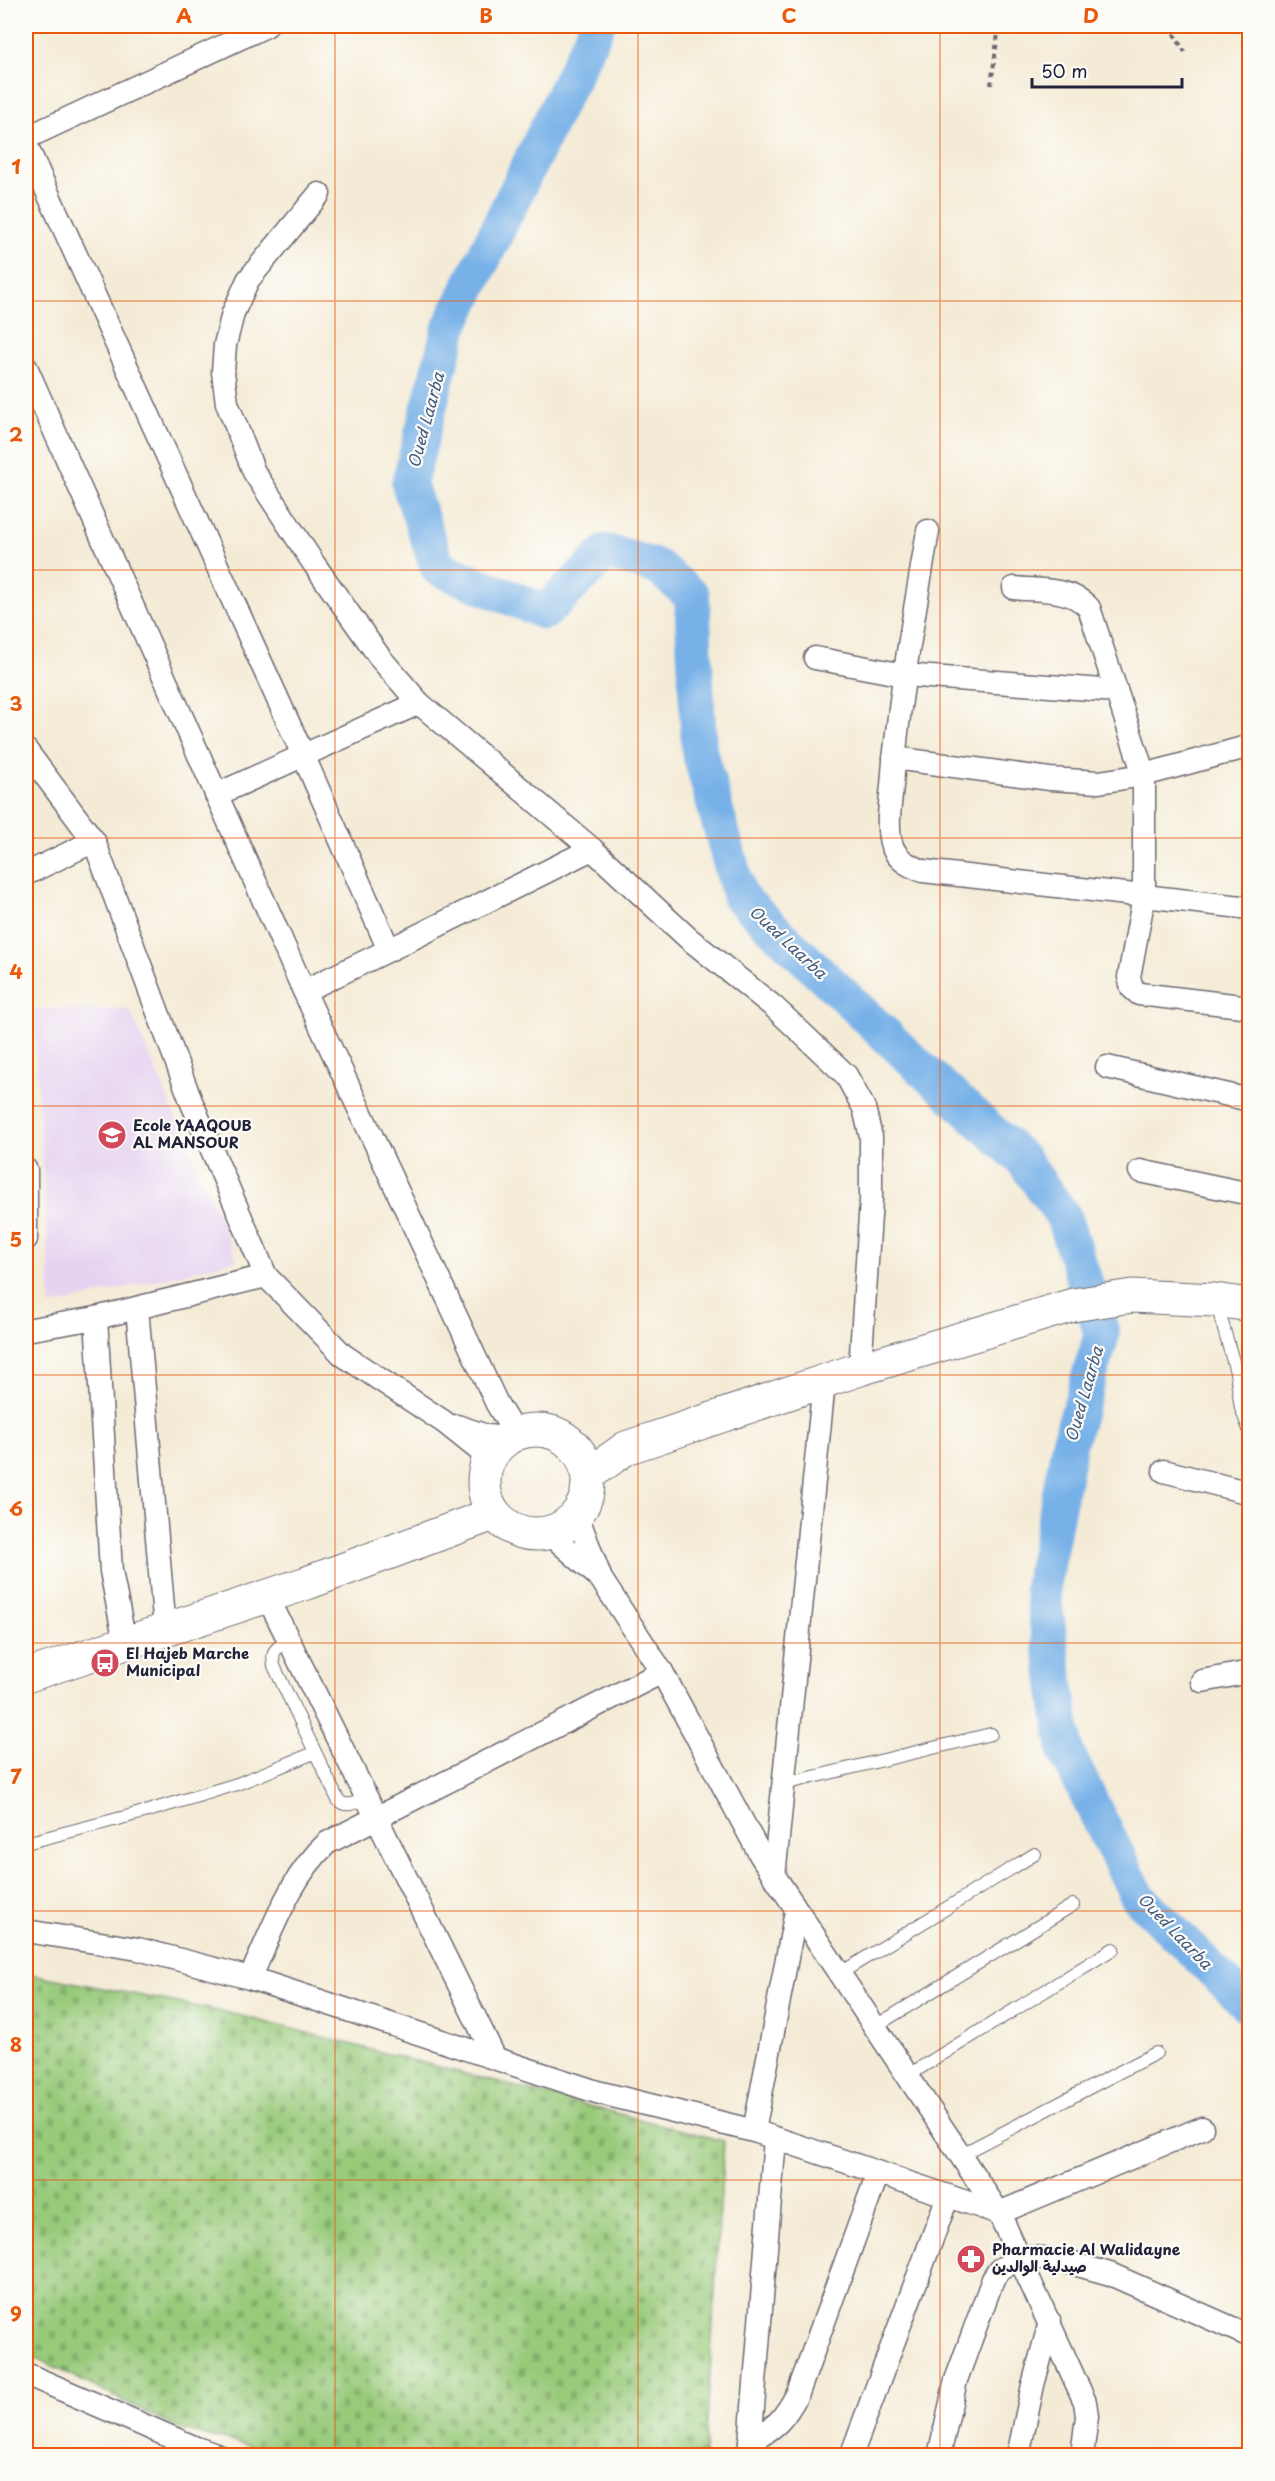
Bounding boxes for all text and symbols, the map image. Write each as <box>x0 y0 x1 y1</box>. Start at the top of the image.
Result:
text: A <box>176 0 192 30</box>
text: B <box>479 0 493 30</box>
text: C <box>781 0 797 30</box>
text: D <box>1083 0 1099 30</box>
scale bar <box>1032 51 1182 89</box>
text: 50 m <box>1041 57 1088 84</box>
text: 1 <box>11 151 21 181</box>
water label: Oued Laarba <box>401 368 450 470</box>
text: 2 <box>9 419 23 449</box>
text: 3 <box>9 688 23 718</box>
water label: Oued Laarba <box>745 899 833 984</box>
text: 4 <box>9 956 23 986</box>
place label: Ecole YAAQOUB AL MANSOUR <box>133 1113 252 1153</box>
school or university icon: Ecole YAAQOUB AL MANSOUR <box>96 1119 128 1151</box>
text: 5 <box>10 1224 22 1254</box>
water label: Oued Laarba <box>1058 1342 1108 1444</box>
text: 6 <box>9 1493 23 1523</box>
place label: El Hajeb Marche Municipal <box>126 1641 249 1681</box>
bus stop icon: El Hajeb Marche Municipal <box>89 1647 121 1679</box>
text: 7 <box>10 1761 22 1791</box>
water label: Oued Laarba <box>1133 1887 1219 1975</box>
text: 8 <box>10 2029 22 2059</box>
place label: Pharmacie Al Walidayne صيدلية الوالدين <box>992 2237 1181 2277</box>
pharmacy icon: Pharmacie Al Walidayne صيدلية الوالدين <box>955 2243 987 2275</box>
text: 9 <box>10 2298 22 2328</box>

